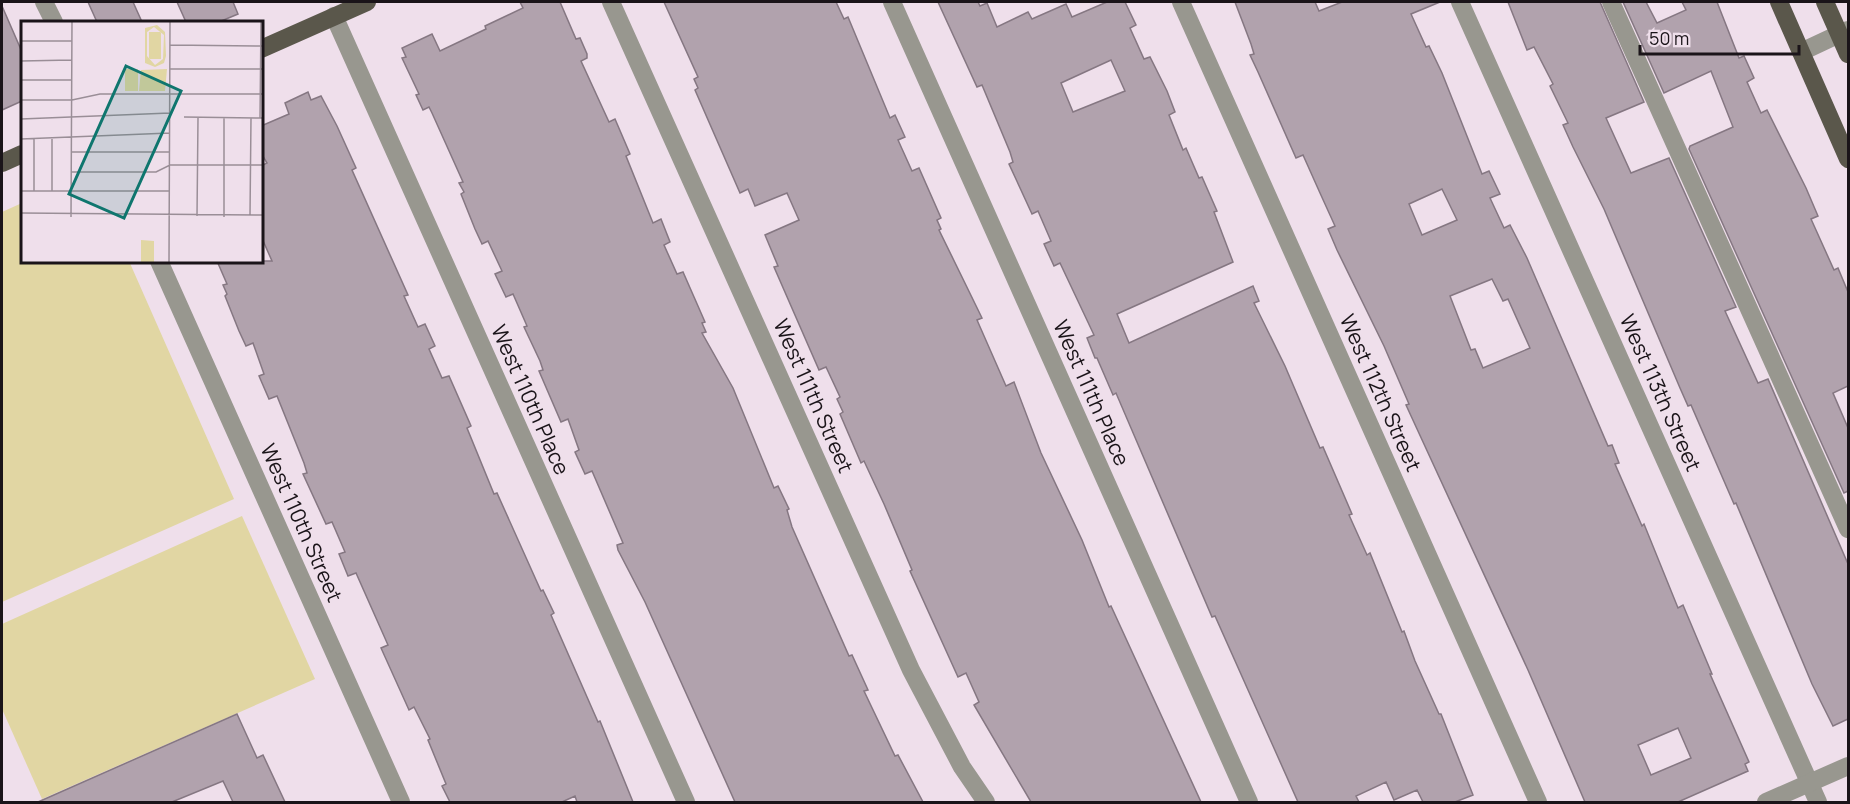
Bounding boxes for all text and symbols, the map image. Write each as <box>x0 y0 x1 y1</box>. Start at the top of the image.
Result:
scale bar <box>1640 18 1799 56</box>
inset map <box>21 21 262 262</box>
text: 50 m <box>1649 26 1689 50</box>
street label: West 112th Street <box>1334 310 1428 476</box>
street label: West 113th Street <box>1614 310 1708 476</box>
street label: West 111th Street <box>767 314 860 477</box>
street label: West 111th Place <box>1047 315 1137 470</box>
street label: West 110th Place <box>485 320 577 479</box>
street label: West 110th Street <box>255 439 349 606</box>

